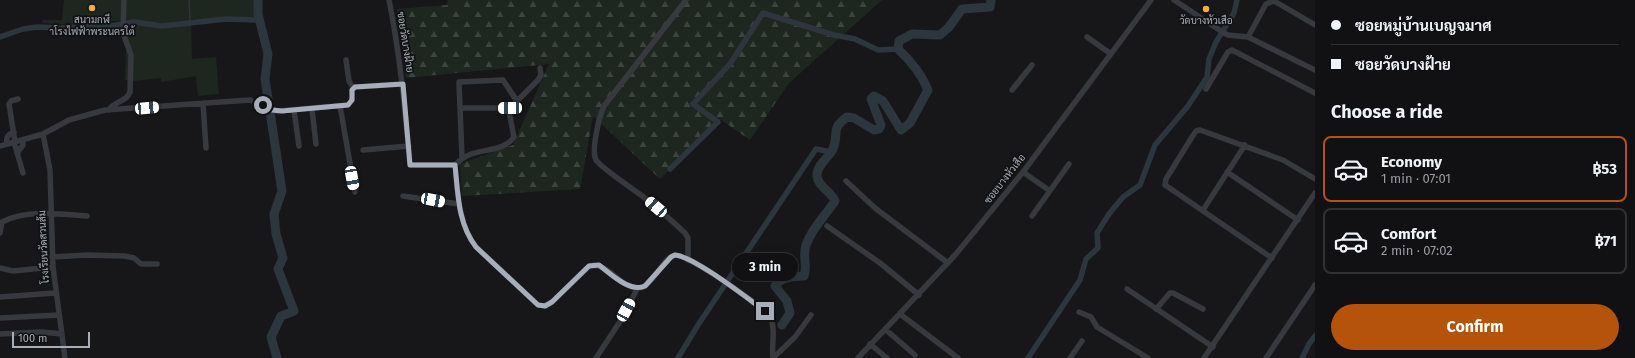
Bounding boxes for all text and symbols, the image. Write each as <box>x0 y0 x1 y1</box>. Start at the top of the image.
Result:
marker: สนามกฬี าโรงไฟฟ้าพระนครใต้ <box>87 3 97 13</box>
marker: วัดบางหัวเสือ <box>1201 4 1211 14</box>
street label: ซอยวัดบางฝ้าย <box>394 11 417 73</box>
place label: สนามกฬี าโรงไฟฟ้าพระนครใต้ <box>49 13 136 38</box>
place label: วัดบางหัวเสือ <box>1179 14 1233 27</box>
text: ซอยหมู่บ้านเบญจมาศ <box>1355 17 1492 35</box>
text: ซอยวัดบางฝ้าย <box>1355 56 1451 74</box>
route start <box>254 96 272 114</box>
car <box>135 101 159 115</box>
text: Choose a ride <box>1331 101 1443 123</box>
car <box>498 102 522 114</box>
street label: ซอยบางหัวเสือ <box>981 151 1028 206</box>
icon: car <box>1333 151 1369 187</box>
text: Economy <box>1381 153 1442 171</box>
text: ฿53 <box>1592 160 1617 178</box>
car <box>344 165 360 191</box>
text: 1 min · 07:01 <box>1381 171 1451 186</box>
car <box>420 192 446 208</box>
car <box>643 195 669 219</box>
street label: โรงเรียนวัดสวนส้ม <box>35 210 52 285</box>
icon: car <box>1333 223 1369 259</box>
text: Comfort <box>1381 225 1437 243</box>
text: ฿71 <box>1595 232 1617 250</box>
text: 2 min · 07:02 <box>1381 243 1453 258</box>
callout: 3 min <box>732 253 798 281</box>
text: 3 min <box>749 259 781 274</box>
car <box>615 297 637 323</box>
route end <box>756 302 774 320</box>
button: Confirm <box>1331 304 1619 350</box>
scale bar <box>12 330 90 349</box>
text: 100 m <box>18 332 47 345</box>

